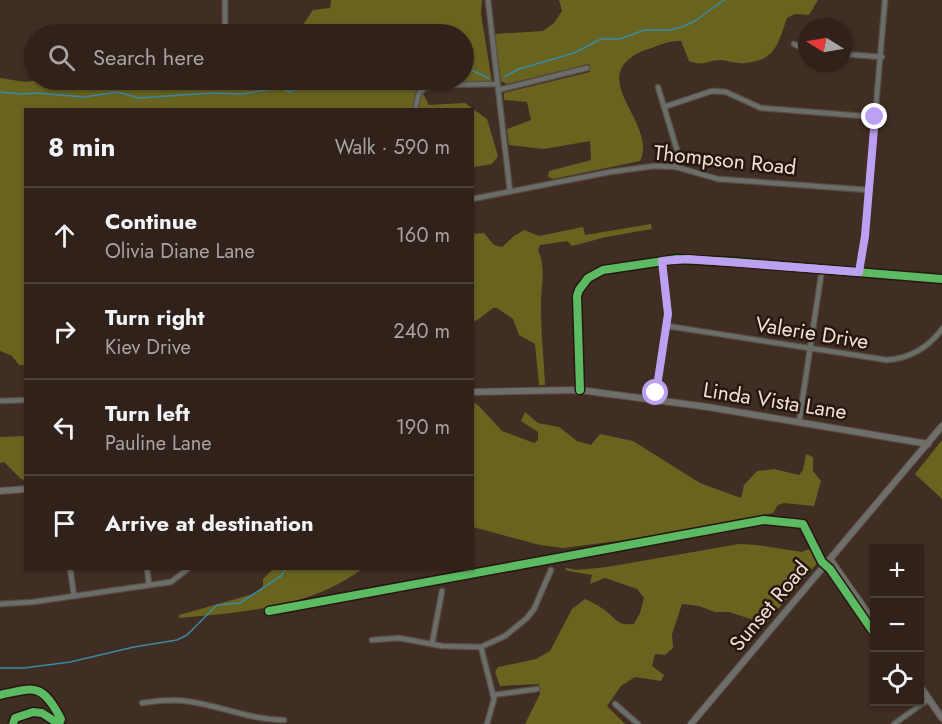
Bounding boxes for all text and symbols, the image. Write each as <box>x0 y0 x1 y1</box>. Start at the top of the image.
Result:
north arrow <box>798 18 852 72</box>
search box <box>24 24 474 90</box>
icon: search <box>45 41 78 74</box>
text: Search here <box>93 41 204 73</box>
route end <box>861 103 887 129</box>
text: 8 min <box>48 128 116 166</box>
text: Walk · 590 m <box>335 133 450 162</box>
street label: Thompson Road <box>652 138 798 182</box>
text: Continue <box>105 205 197 237</box>
icon: ahead <box>48 219 81 252</box>
text: 160 m <box>396 221 450 250</box>
text: Olivia Diane Lane <box>105 237 255 266</box>
text: Turn right <box>105 301 205 333</box>
street label: Valerie Drive <box>753 309 871 357</box>
icon: right <box>48 315 81 348</box>
text: 240 m <box>393 317 450 346</box>
text: Kiev Drive <box>105 333 191 362</box>
street label: Linda Vista Lane <box>701 375 849 427</box>
route start <box>642 379 668 405</box>
text: Turn left <box>105 397 190 429</box>
icon: left <box>48 411 81 444</box>
text: 190 m <box>396 413 450 442</box>
text: Pauline Lane <box>105 429 212 458</box>
icon: arrive <box>48 507 81 540</box>
text: Arrive at destination <box>105 507 314 539</box>
map controls <box>870 544 924 706</box>
button: + <box>870 544 924 598</box>
street label: Sunset Road <box>722 554 816 658</box>
button: − <box>870 598 924 652</box>
button: locate <box>870 652 924 706</box>

